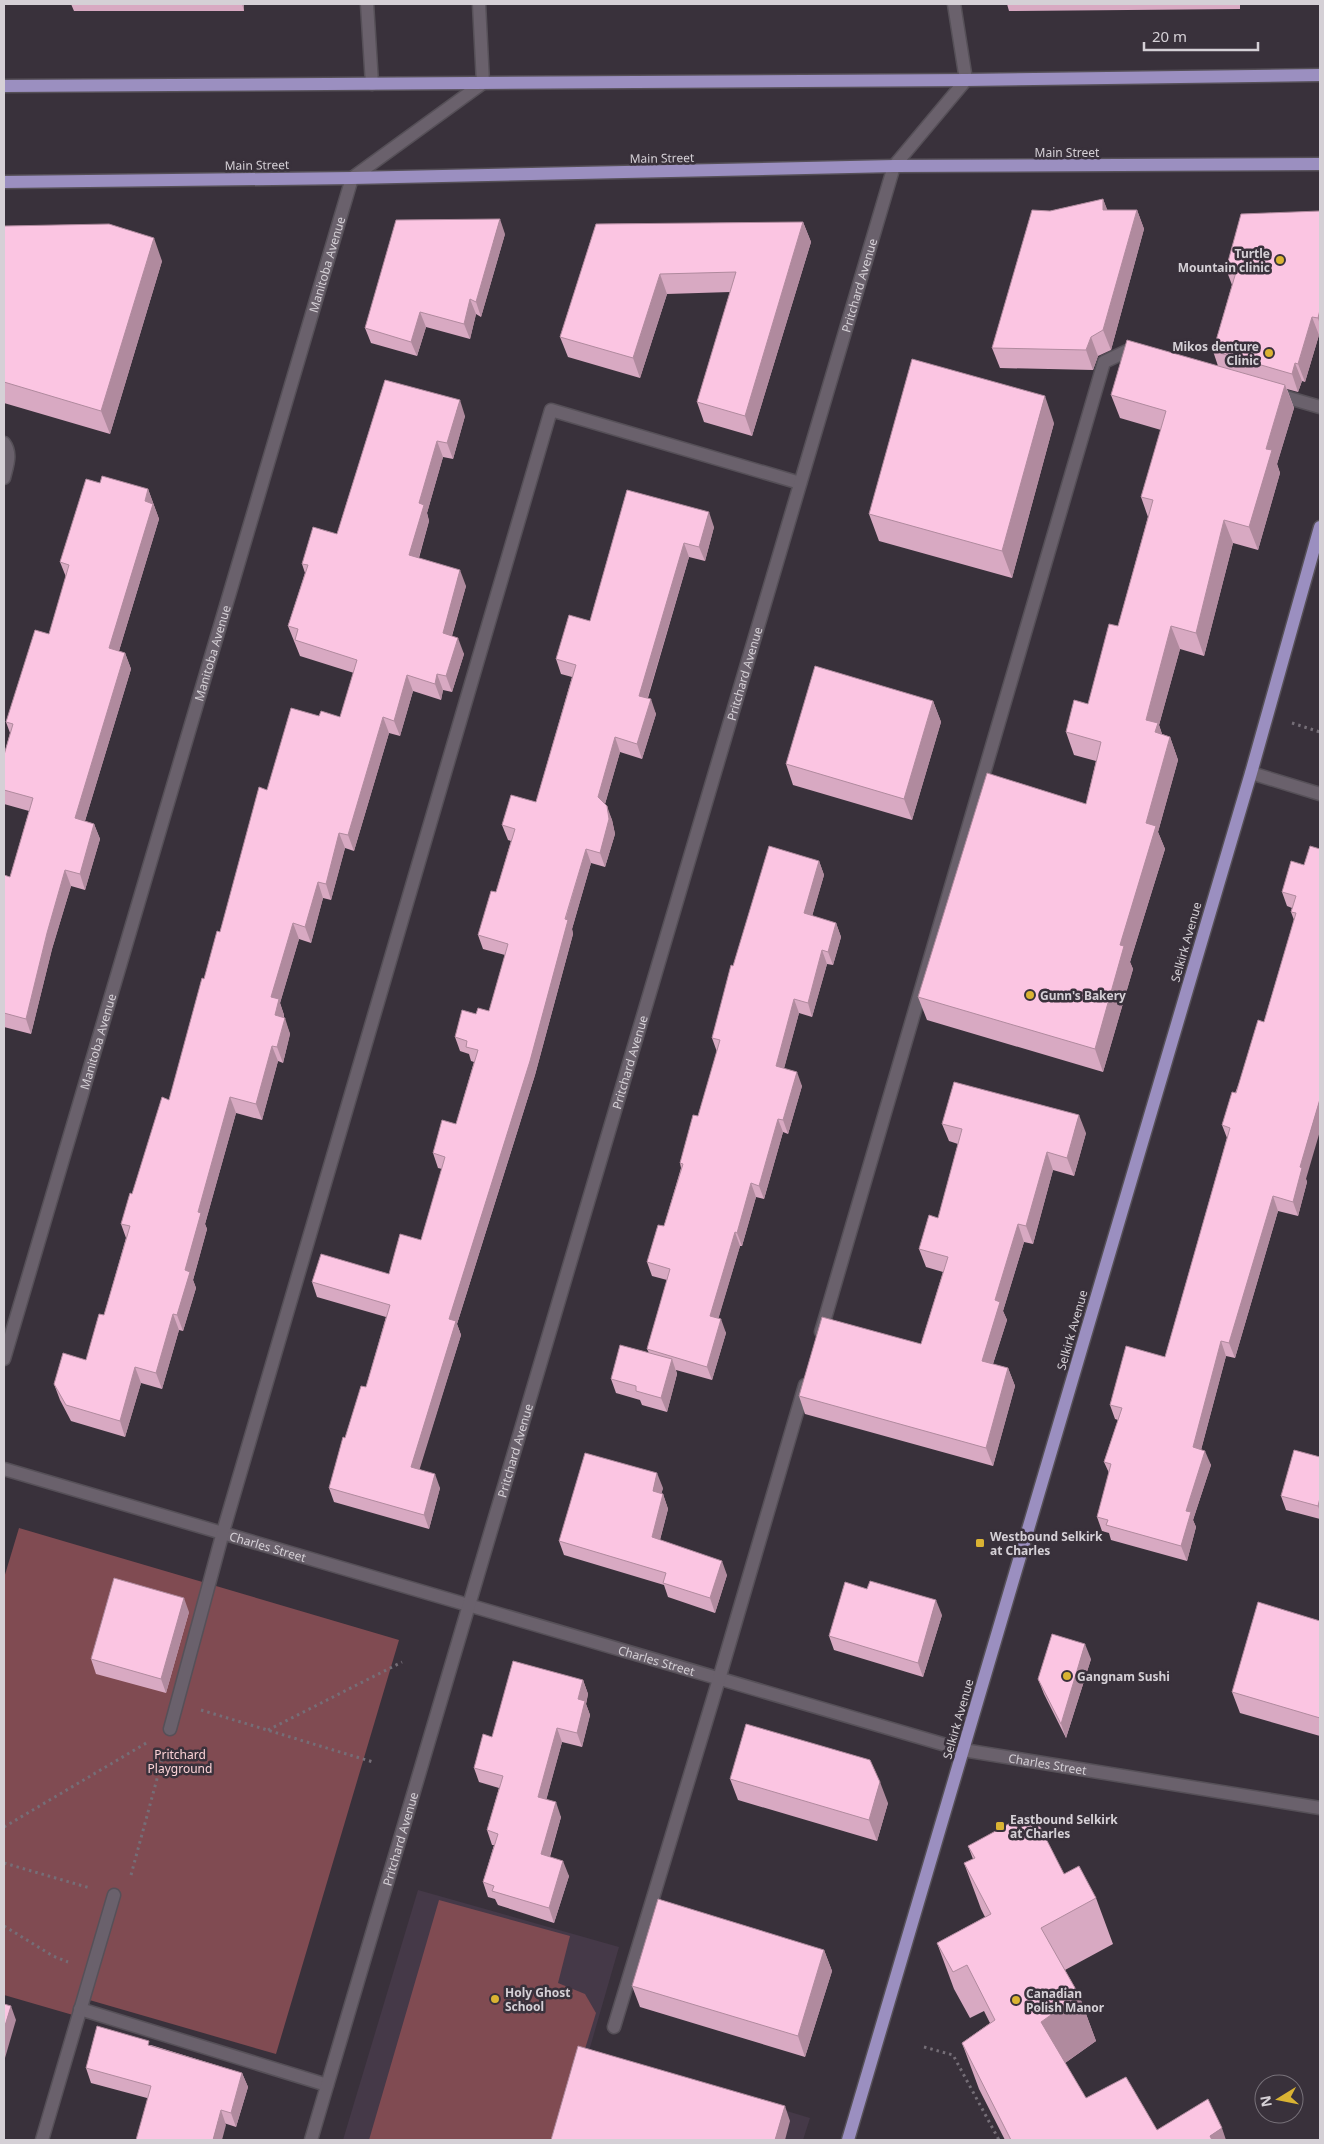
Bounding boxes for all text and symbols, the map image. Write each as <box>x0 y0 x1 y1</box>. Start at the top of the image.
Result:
scale bar <box>1144 20 1258 52</box>
text: 20 m <box>1152 26 1187 46</box>
street label: Main Street <box>1035 144 1100 161</box>
street label: Main Street <box>629 149 695 167</box>
street label: Main Street <box>224 156 290 174</box>
street label: Manitoba Avenue <box>304 214 349 315</box>
street label: Pritchard Avenue <box>837 236 881 334</box>
place label: Turtle Mountain clinic <box>1178 245 1270 276</box>
marker: Turtle Mountain clinic <box>1274 254 1286 266</box>
place label: Mikos denture Clinic <box>1172 338 1259 369</box>
marker: Mikos denture Clinic <box>1263 347 1275 359</box>
street label: Manitoba Avenue <box>190 603 234 703</box>
street label: Pritchard Avenue <box>722 624 766 723</box>
street label: Selkirk Avenue <box>1166 900 1206 984</box>
place label: Gunn's Bakery <box>1040 987 1126 1004</box>
marker: Gunn's Bakery <box>1024 989 1036 1001</box>
street label: Manitoba Avenue <box>75 991 120 1091</box>
street label: Pritchard Avenue <box>607 1013 651 1111</box>
street label: Selkirk Avenue <box>1052 1288 1092 1372</box>
street label: Pritchard Avenue <box>493 1401 537 1499</box>
street label: Charles Street <box>228 1527 309 1566</box>
place label: Westbound Selkirk at Charles <box>990 1528 1103 1559</box>
marker: Westbound Selkirk at Charles <box>974 1537 986 1549</box>
street label: Charles Street <box>616 1641 698 1680</box>
place label: Gangnam Sushi <box>1077 1668 1170 1685</box>
marker: Gangnam Sushi <box>1061 1670 1073 1682</box>
street label: Selkirk Avenue <box>938 1677 978 1761</box>
park label: Pritchard Playground <box>148 1746 212 1777</box>
street label: Charles Street <box>1007 1749 1089 1779</box>
street label: Pritchard Avenue <box>378 1790 422 1888</box>
place label: Eastbound Selkirk at Charles <box>1010 1811 1118 1842</box>
marker: Eastbound Selkirk at Charles <box>994 1820 1006 1832</box>
place label: Holy Ghost School <box>505 1984 570 2015</box>
place label: Canadian Polish Manor <box>1026 1985 1105 2016</box>
marker: Holy Ghost School <box>489 1993 501 2005</box>
marker: Canadian Polish Manor <box>1010 1994 1022 2006</box>
north arrow <box>1254 2074 1304 2124</box>
text: N <box>1255 2094 1276 2109</box>

